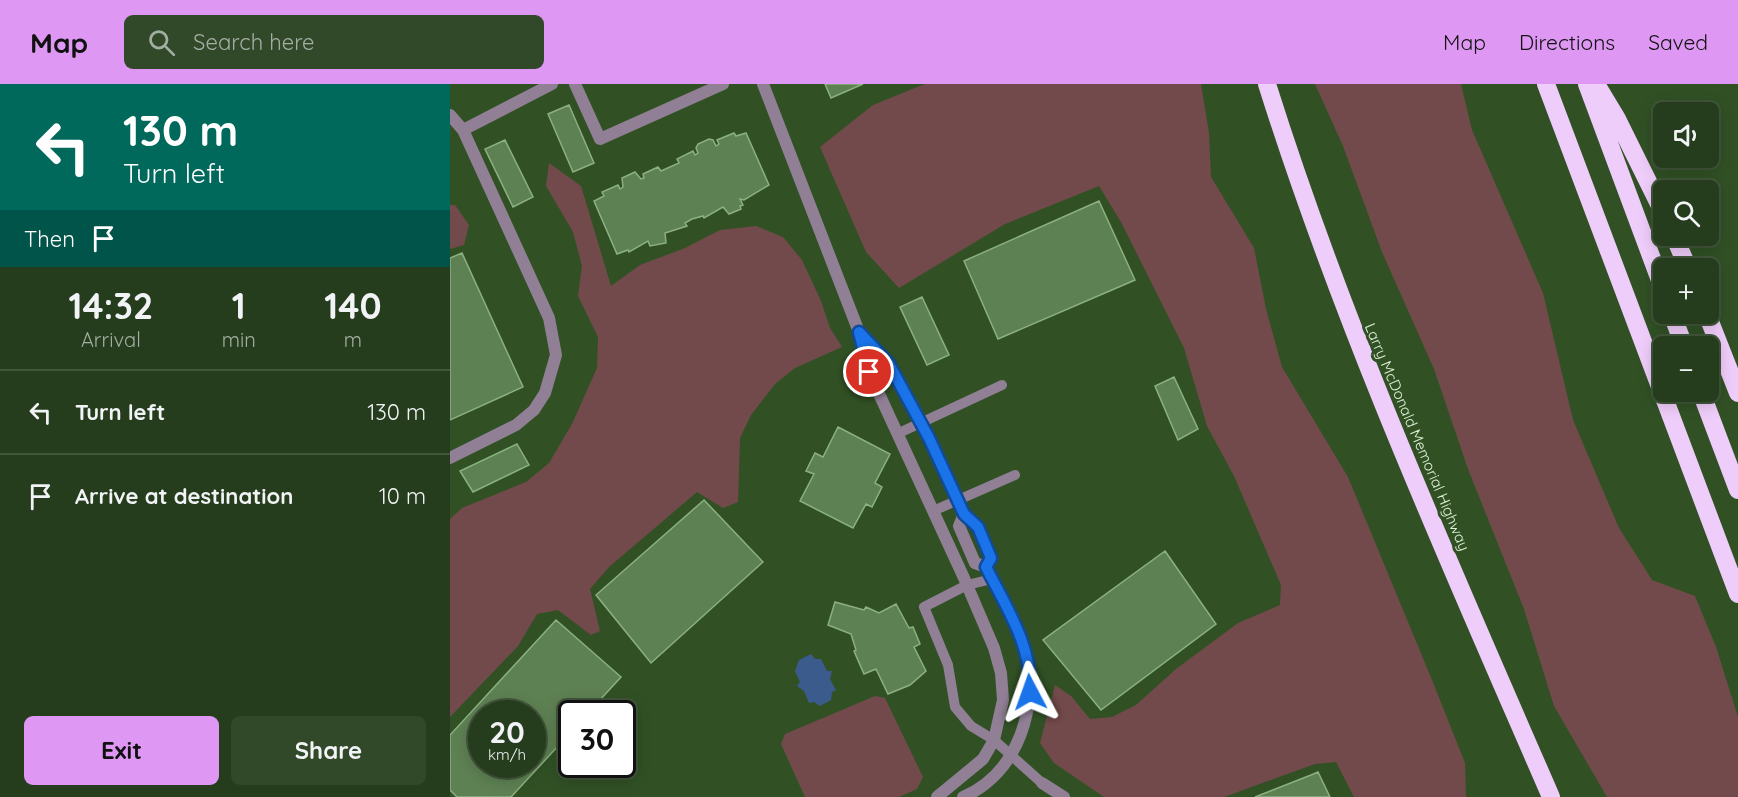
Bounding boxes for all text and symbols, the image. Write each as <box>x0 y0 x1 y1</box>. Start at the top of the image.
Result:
search box <box>124 15 544 69</box>
text: Map <box>30 25 88 60</box>
icon: search <box>145 26 178 59</box>
text: Search here <box>193 28 315 56</box>
text: Map <box>1443 29 1486 55</box>
text: Directions <box>1519 29 1615 55</box>
text: Saved <box>1648 29 1708 55</box>
map controls <box>1653 102 1719 402</box>
button: sound <box>1653 102 1719 168</box>
text: 130 m <box>123 104 238 157</box>
icon: left <box>24 108 102 186</box>
text: Turn left <box>123 156 225 190</box>
button: search <box>1653 180 1719 246</box>
icon: arrive <box>87 222 120 255</box>
text: Then <box>24 225 75 253</box>
button: + <box>1653 258 1719 324</box>
text: 14:32 <box>68 283 153 328</box>
text: 1 <box>232 283 246 328</box>
text: 140 <box>324 283 382 328</box>
street label: Larry McDonald Memorial Highway <box>1361 320 1474 554</box>
text: Arrival <box>81 327 141 352</box>
text: min <box>222 327 256 352</box>
text: m <box>344 327 362 352</box>
button: − <box>1653 336 1719 402</box>
pin <box>843 346 894 397</box>
icon: arrive <box>852 355 885 388</box>
icon: left <box>24 396 57 429</box>
text: Turn left <box>75 398 165 426</box>
text: 130 m <box>367 398 426 426</box>
icon: arrive <box>24 480 57 513</box>
text: Arrive at destination <box>75 482 293 510</box>
text: 10 m <box>379 482 426 510</box>
position arrow <box>998 660 1062 724</box>
speed limit sign: 30 <box>558 700 636 778</box>
text: 20 <box>489 713 525 751</box>
button: Exit <box>24 716 219 785</box>
button: Share <box>231 716 426 785</box>
text: km/h <box>488 745 526 764</box>

